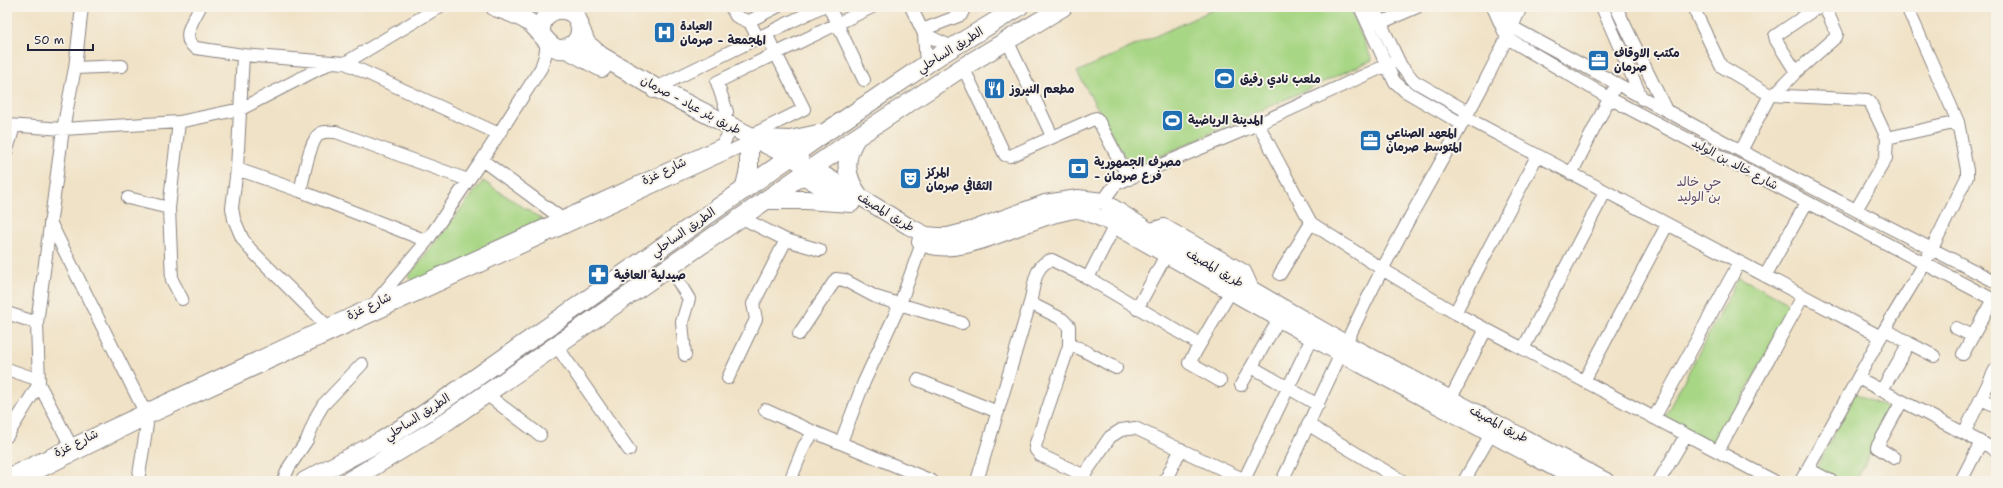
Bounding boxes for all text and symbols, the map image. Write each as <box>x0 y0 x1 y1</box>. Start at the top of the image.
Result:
place label: العيادة المجمعة - صرمان <box>680 18 766 48</box>
hospital icon: العيادة المجمعة - صرمان <box>651 20 677 46</box>
street label: الطريق الساحلي <box>914 23 988 79</box>
scale bar <box>28 26 93 52</box>
text: 50 m <box>34 32 64 48</box>
place label: مكتب الاوقاف صرمان <box>1614 45 1680 75</box>
office icon: مكتب الاوقاف صرمان <box>1585 47 1611 73</box>
sports icon: ملعب نادي رفيق <box>1212 66 1238 92</box>
place label: ملعب نادي رفيق <box>1240 71 1321 88</box>
street label: طريق بئر عياد - صرمان <box>638 72 744 138</box>
restaurant icon: مطعم النيروز <box>982 76 1008 102</box>
place label: مطعم النيروز <box>1009 81 1075 98</box>
sports icon: المدينة الرياضية <box>1159 107 1185 133</box>
place label: المدينة الرياضية <box>1188 112 1263 128</box>
place label: المعهد الصناعي المتوسط صرمان <box>1386 125 1462 155</box>
office icon: المعهد الصناعي المتوسط صرمان <box>1357 127 1383 153</box>
street label: شارع خالد بن الوليد <box>1689 135 1781 194</box>
street label: شارع غزة <box>639 154 689 189</box>
place label: مصرف الجمهورية - فرع صرمان <box>1094 154 1181 184</box>
bank icon: مصرف الجمهورية - فرع صرمان <box>1066 156 1092 182</box>
place label: المركز الثقافي صرمان <box>925 164 992 195</box>
theatre icon: المركز الثقافي صرمان <box>898 166 924 192</box>
district label: حي خالد بن الوليد <box>1676 173 1722 205</box>
street label: طريق المصيف <box>854 189 918 235</box>
street label: الطريق الساحلي <box>648 204 720 263</box>
street label: طريق المصيف <box>1183 245 1247 291</box>
pharmacy icon: صيدلية العافية <box>585 262 611 288</box>
place label: صيدلية العافية <box>614 267 686 283</box>
street label: شارع غزة <box>344 289 394 324</box>
street label: الطريق الساحلي <box>381 390 455 447</box>
street label: طريق المصيف <box>1467 402 1531 446</box>
street label: شارع غزة <box>51 425 101 462</box>

